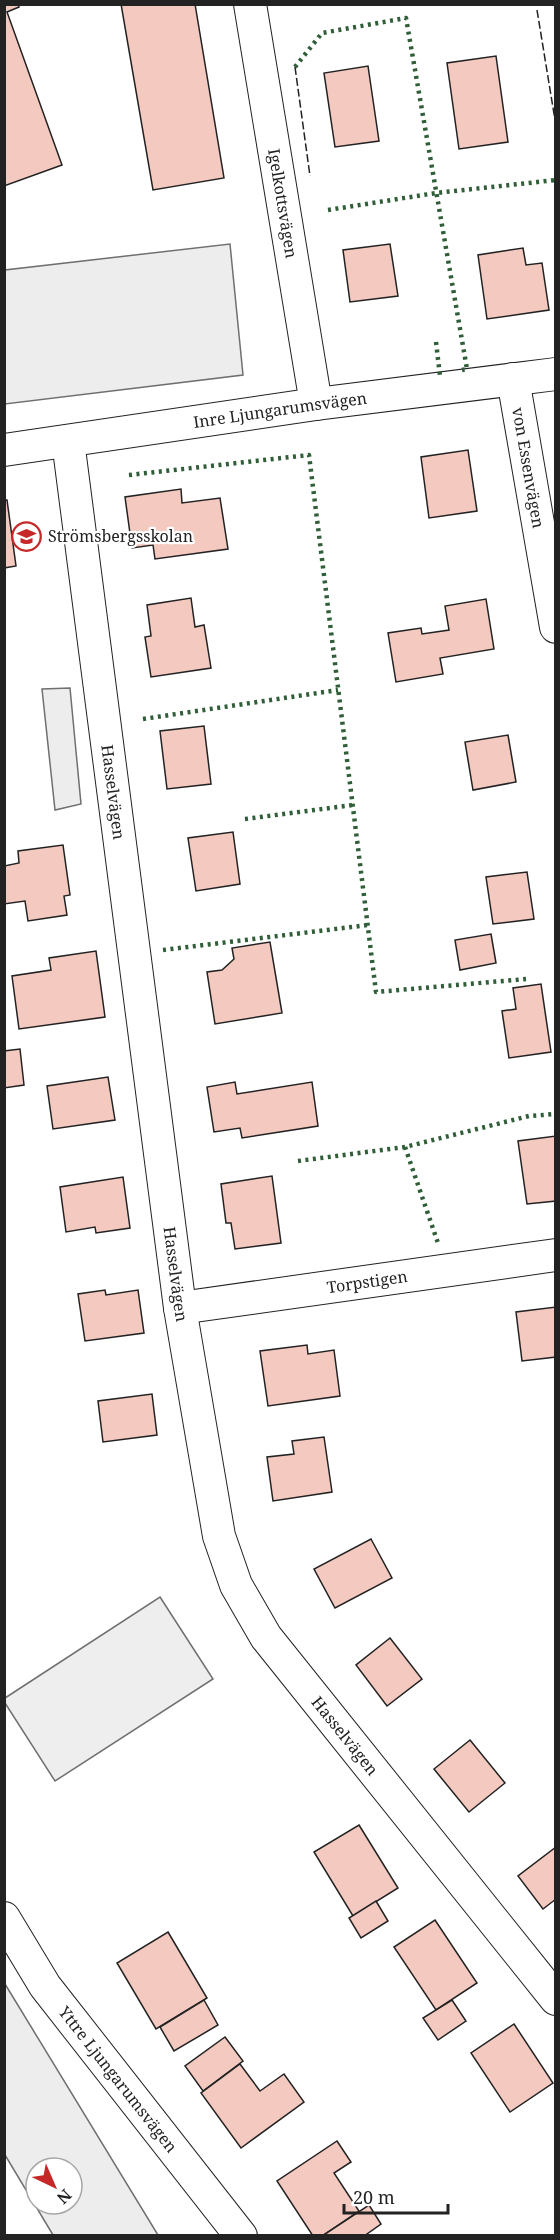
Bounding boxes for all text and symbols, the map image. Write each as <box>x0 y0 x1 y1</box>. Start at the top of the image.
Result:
street label: Igelkottsvägen <box>263 147 303 260</box>
street label: Inre Ljungarumsvägen <box>192 387 368 433</box>
street label: von Essenvägen <box>507 406 550 530</box>
school or university icon: Strömsbergsskolan <box>11 520 43 552</box>
place label: Strömsbergsskolan <box>48 525 193 547</box>
street label: Hasselvägen <box>96 743 130 841</box>
street label: Hasselvägen <box>159 1225 193 1323</box>
street label: Torpstigen <box>325 1265 409 1298</box>
street label: Hasselvägen <box>307 1692 384 1780</box>
street label: Yttre Ljungarumsvägen <box>53 2001 182 2157</box>
north arrow <box>24 2156 84 2216</box>
scale bar <box>344 2177 448 2215</box>
text: N <box>52 2184 77 2209</box>
text: 20 m <box>353 2185 395 2209</box>

